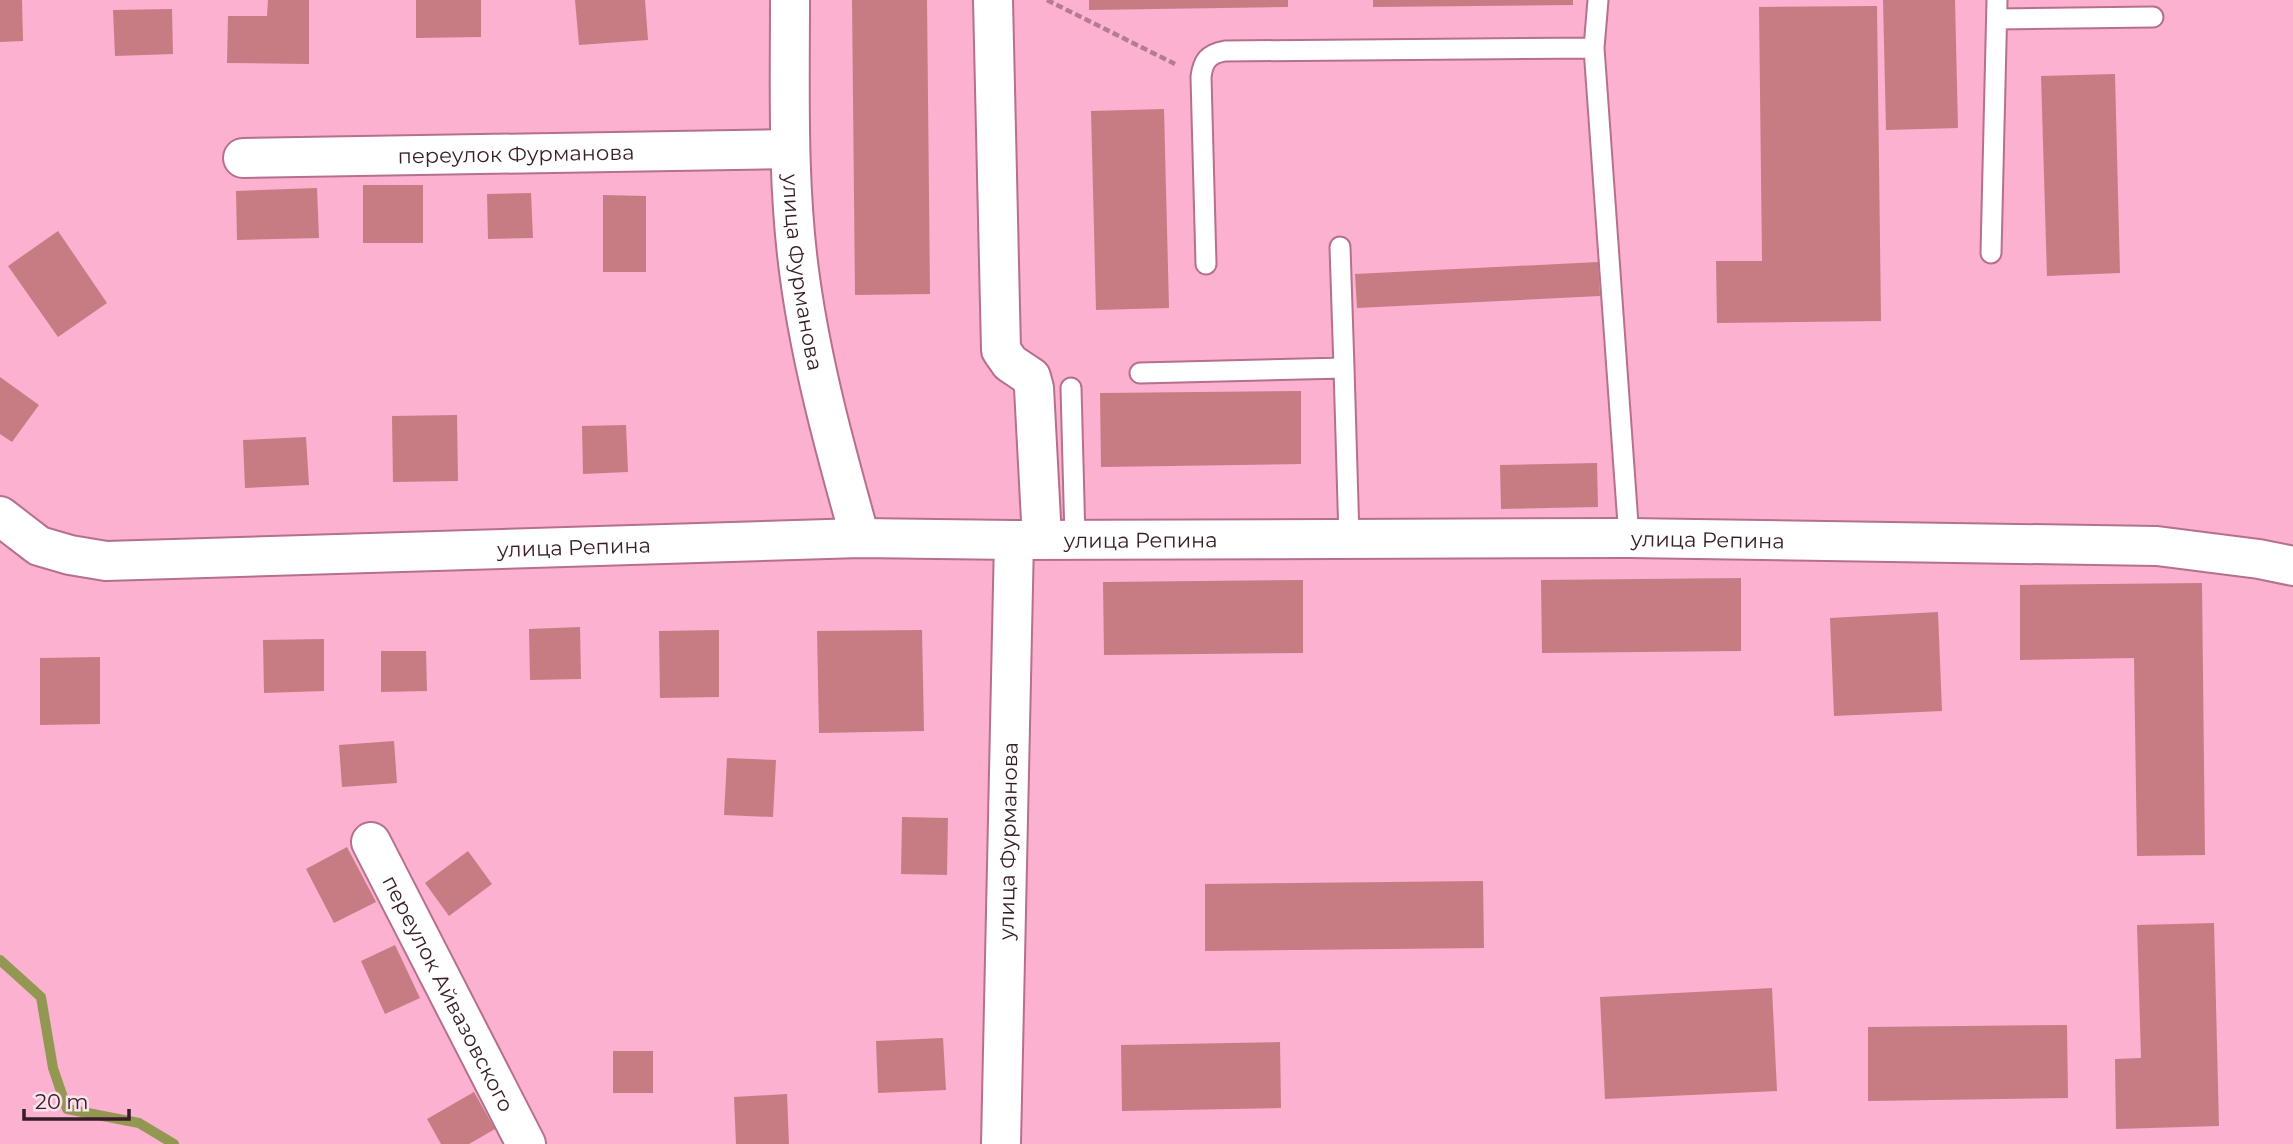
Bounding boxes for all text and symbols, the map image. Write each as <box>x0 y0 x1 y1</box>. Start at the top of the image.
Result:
street label: переулок Фурманова <box>397 139 635 168</box>
street label: улица Фурманова <box>779 172 829 373</box>
street label: улица Репина <box>1630 526 1785 553</box>
street label: улица Репина <box>1063 527 1218 552</box>
street label: улица Репина <box>496 532 651 562</box>
street label: улица Фурманова <box>993 742 1022 941</box>
street label: переулок Айвазовского <box>378 871 520 1116</box>
scale bar <box>24 1078 130 1122</box>
text: 20 m <box>35 1089 89 1114</box>

